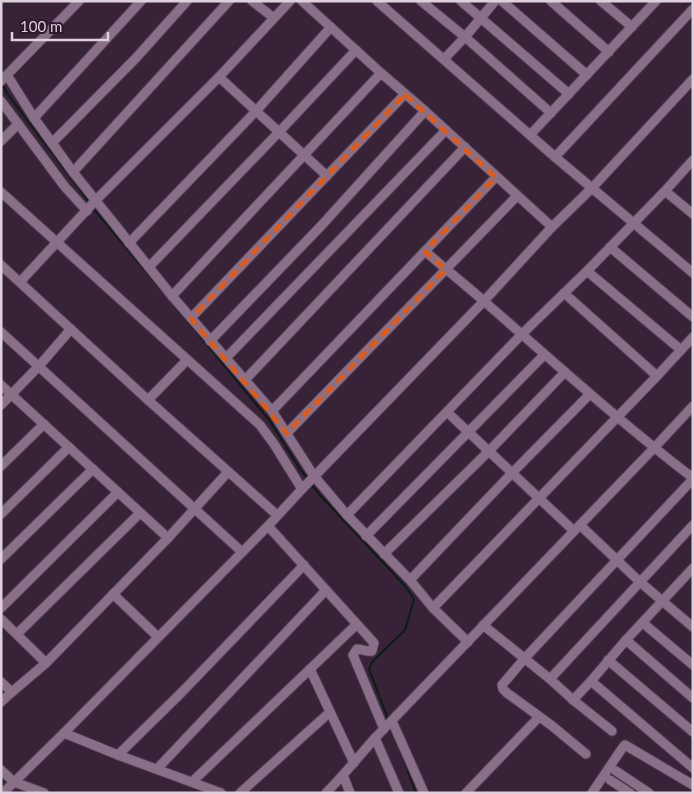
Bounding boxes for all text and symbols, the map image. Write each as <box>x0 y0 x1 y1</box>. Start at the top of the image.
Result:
scale bar <box>12 10 109 42</box>
text: 100 m <box>20 17 62 35</box>

